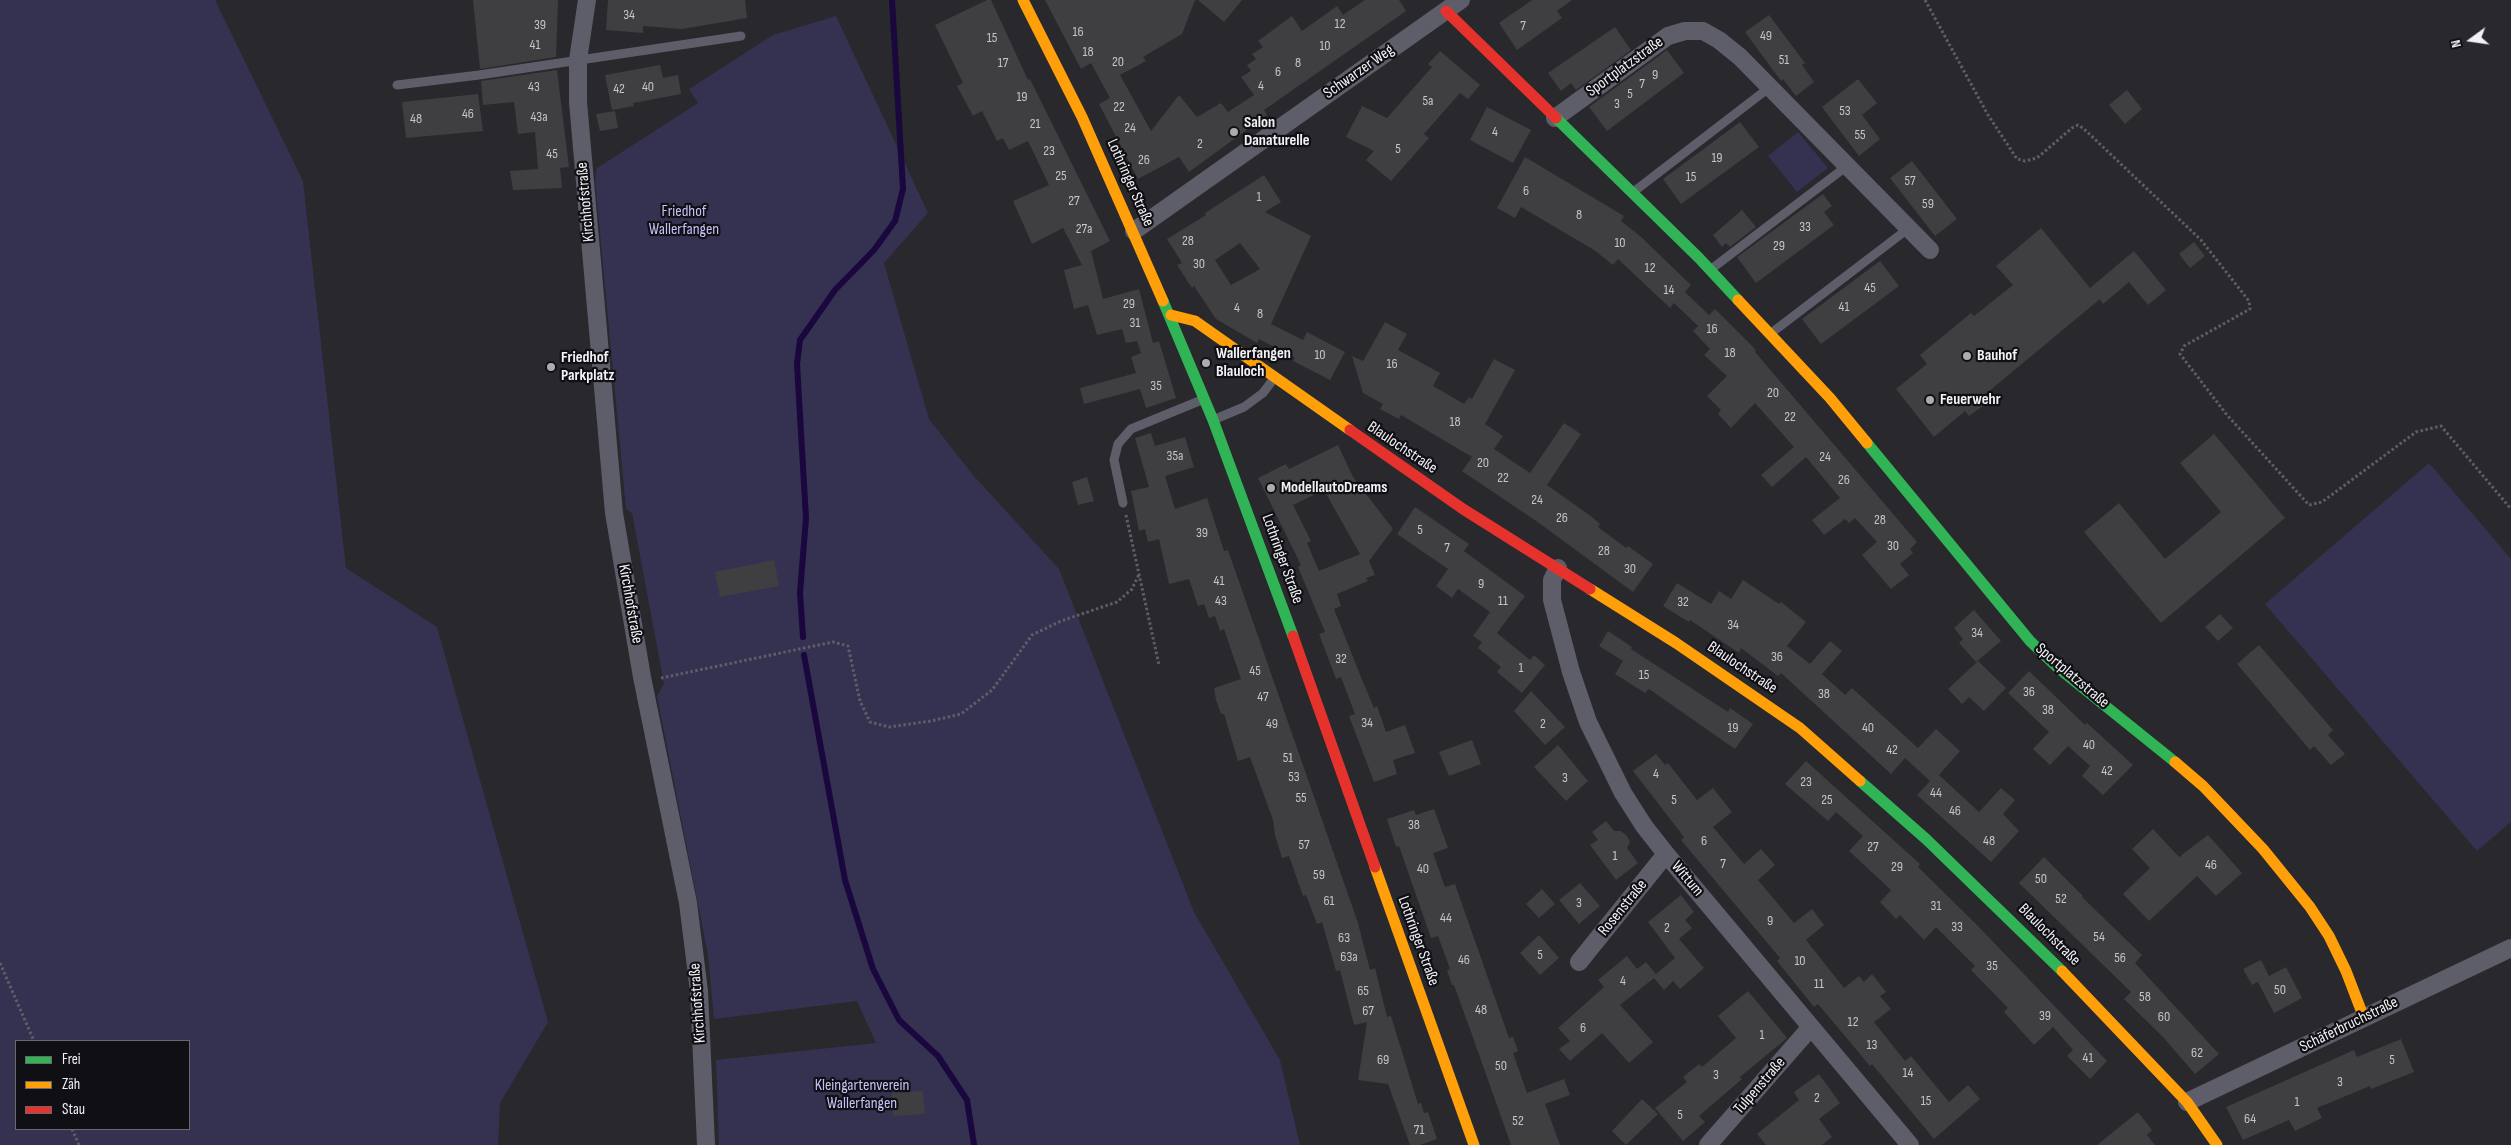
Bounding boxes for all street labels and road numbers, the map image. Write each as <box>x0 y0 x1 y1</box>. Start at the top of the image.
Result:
street label: Sportplatzstraße <box>1583 33 1667 101</box>
street label: Schwarzer Weg <box>1320 41 1398 103</box>
street label: Lothringer Straße <box>1102 136 1158 230</box>
street label: Kirchhofstraße <box>573 161 599 243</box>
street label: Blaulochstraße <box>1363 418 1441 478</box>
street label: Lothringer Straße <box>1257 512 1307 606</box>
street label: Kirchhofstraße <box>614 563 646 645</box>
street label: Blaulochstraße <box>1703 638 1781 698</box>
street label: Sportplatzstraße <box>2031 640 2113 712</box>
street label: Wittum <box>1667 857 1707 901</box>
street label: Rosenstraße <box>1594 876 1652 940</box>
street label: Lothringer Straße <box>1393 894 1443 988</box>
street label: Blaulochstraße <box>2014 900 2084 970</box>
street label: Kirchhofstraße <box>686 962 710 1044</box>
street label: Schäferbruchstraße <box>2297 993 2401 1057</box>
street label: Tulpenstraße <box>1730 1054 1790 1118</box>

